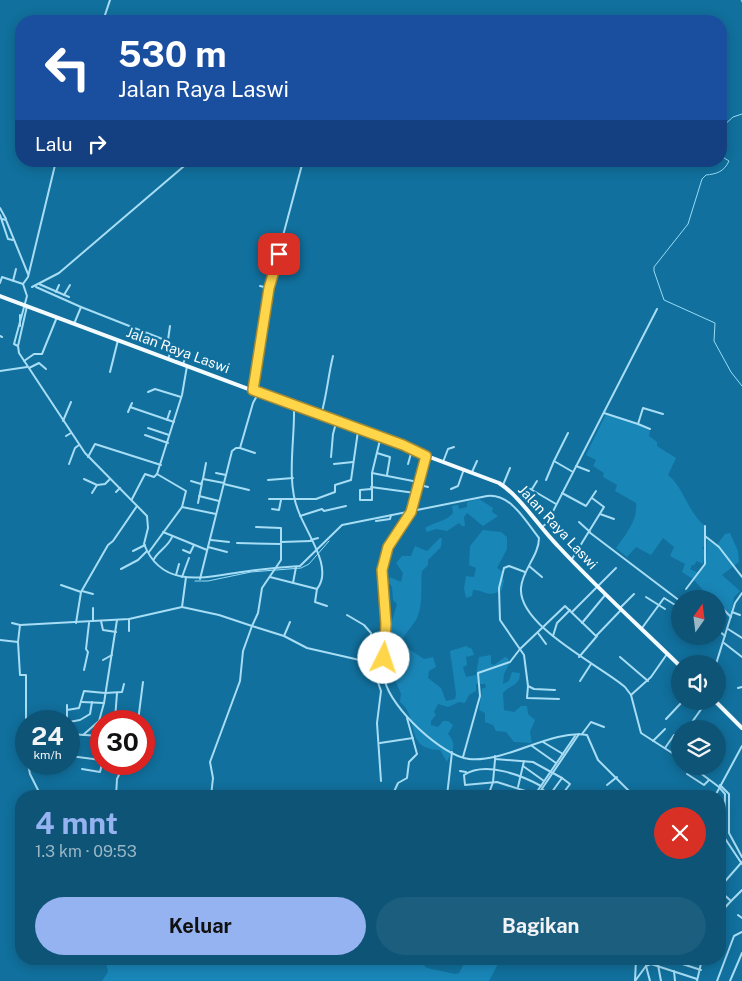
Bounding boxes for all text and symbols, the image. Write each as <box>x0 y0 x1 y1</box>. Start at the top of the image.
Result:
text: 530 m <box>118 34 227 75</box>
icon: left <box>35 35 100 100</box>
text: Jalan Raya Laswi <box>118 76 289 102</box>
icon: right <box>83 130 111 158</box>
text: Lalu <box>35 133 73 155</box>
pin <box>258 233 300 275</box>
icon: arrive <box>265 240 293 268</box>
street label: Jalan Raya Laswi <box>124 324 232 376</box>
street label: Jalan Raya Laswi <box>515 482 601 572</box>
north arrow <box>671 590 726 645</box>
map controls <box>671 590 726 775</box>
position arrow <box>357 631 409 683</box>
button: sound <box>671 655 726 710</box>
speed limit sign: 30 <box>90 710 155 775</box>
button: layers <box>671 720 726 775</box>
text: 24 <box>31 721 64 751</box>
text: km/h <box>33 748 62 762</box>
text: 4 mnt <box>35 805 118 841</box>
button: close <box>654 807 706 859</box>
text: 1.3 km · 09:53 <box>35 842 137 861</box>
button: Keluar <box>35 897 366 955</box>
button: Bagikan <box>376 897 706 955</box>

